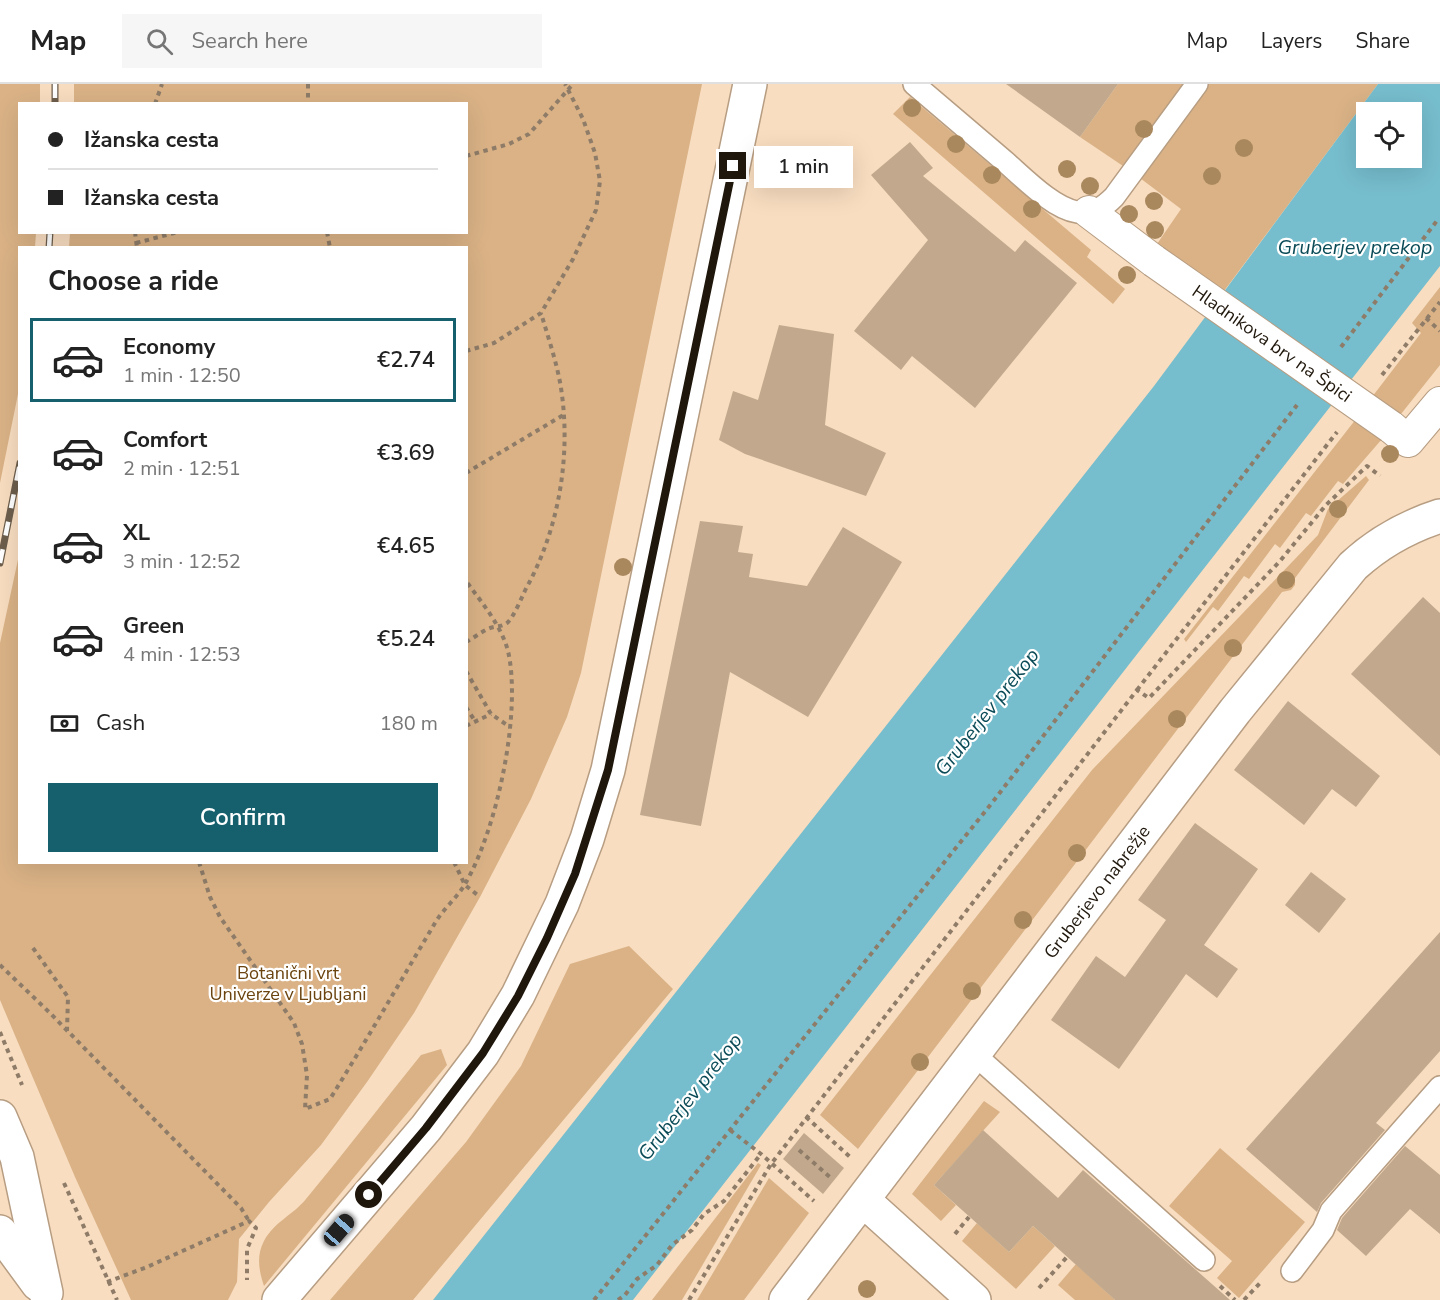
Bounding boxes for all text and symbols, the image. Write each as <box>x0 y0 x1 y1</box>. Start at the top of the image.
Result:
search box <box>122 14 542 68</box>
text: Map <box>30 22 86 60</box>
icon: search <box>143 25 176 58</box>
text: Search here <box>191 26 308 56</box>
text: Map <box>1186 27 1228 55</box>
text: Layers <box>1261 27 1322 55</box>
text: Share <box>1355 27 1410 55</box>
map controls <box>1356 102 1422 168</box>
button: locate <box>1356 102 1422 168</box>
text: Ižanska cesta <box>84 125 219 155</box>
callout: 1 min <box>754 145 853 187</box>
route end <box>719 152 746 179</box>
text: 1 min <box>778 153 829 180</box>
text: Ižanska cesta <box>84 183 219 213</box>
water label: Gruberjev prekop <box>1278 234 1432 261</box>
text: Choose a ride <box>48 263 219 300</box>
street label: Hladnikova brv na Špici <box>1187 279 1356 408</box>
text: Economy <box>123 332 215 362</box>
icon: car <box>51 333 105 387</box>
text: €2.74 <box>377 345 435 375</box>
text: 1 min · 12:50 <box>123 362 241 389</box>
text: Comfort <box>123 425 207 455</box>
icon: car <box>51 426 105 480</box>
text: €3.69 <box>377 438 435 468</box>
text: 2 min · 12:51 <box>123 455 241 482</box>
text: XL <box>123 518 150 548</box>
icon: car <box>51 519 105 573</box>
text: €4.65 <box>377 531 435 561</box>
text: 3 min · 12:52 <box>123 548 241 575</box>
text: Green <box>123 611 184 641</box>
icon: car <box>51 612 105 666</box>
text: €5.24 <box>377 624 435 654</box>
text: 4 min · 12:53 <box>123 641 241 668</box>
water label: Gruberjev prekop <box>929 643 1045 781</box>
icon: cash <box>48 707 81 740</box>
text: Cash <box>96 708 145 738</box>
text: 180 m <box>380 710 438 737</box>
button: Confirm <box>48 783 438 852</box>
street label: Gruberjevo nabrežje <box>1038 820 1156 964</box>
park label: Botanični vrt Univerze v Ljubljani <box>209 961 367 1006</box>
water label: Gruberjev prekop <box>632 1028 748 1166</box>
route start <box>355 1181 382 1208</box>
car <box>320 1211 358 1249</box>

